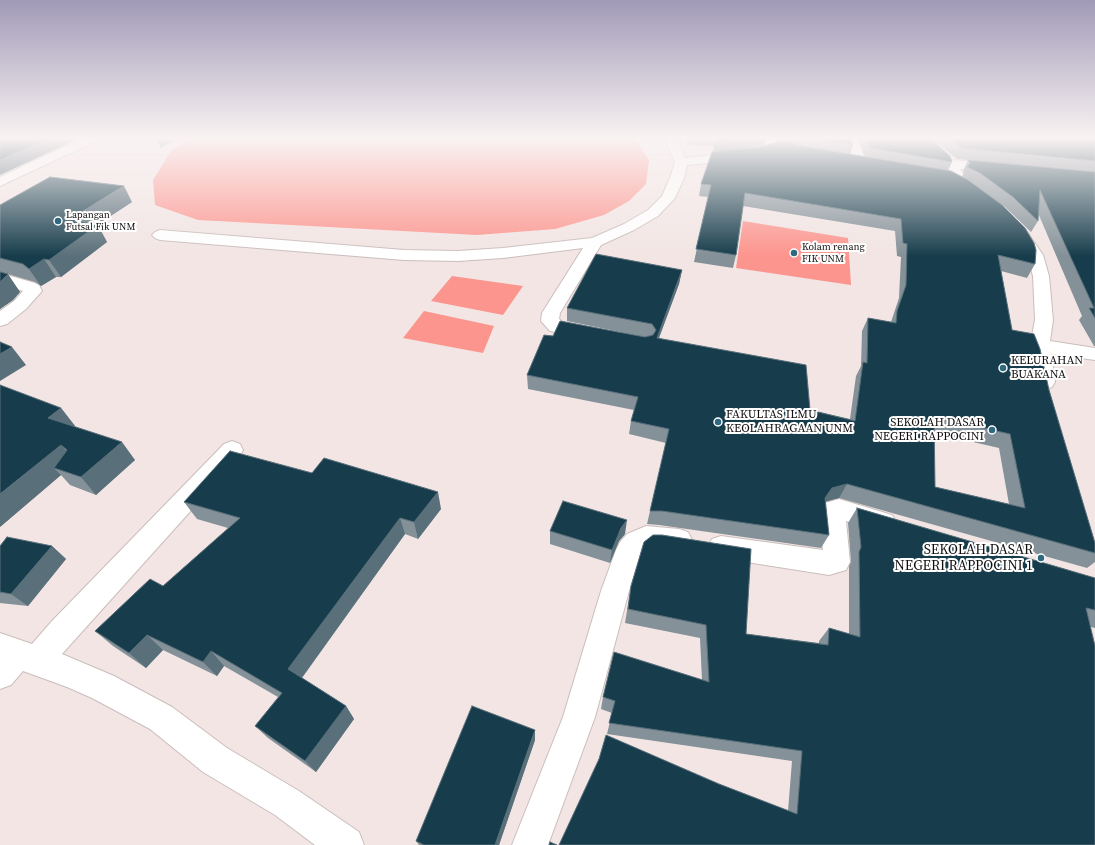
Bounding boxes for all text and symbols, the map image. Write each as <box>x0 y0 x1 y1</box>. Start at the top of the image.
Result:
place label: Lapangan Futsal Fik UNM <box>66 209 135 232</box>
marker: Lapangan Futsal Fik UNM <box>53 216 63 226</box>
place label: Kolam renang FIK UNM <box>802 241 865 264</box>
marker: Kolam renang FIK UNM <box>789 248 799 258</box>
place label: KELURAHAN BUAKANA <box>1011 354 1083 382</box>
marker: KELURAHAN BUAKANA <box>998 363 1008 373</box>
place label: FAKULTAS ILMU KEOLAHRAGAAN UNM <box>726 408 853 436</box>
place label: SEKOLAH DASAR NEGERI RAPPOCINI <box>874 416 984 444</box>
marker: FAKULTAS ILMU KEOLAHRAGAAN UNM <box>713 417 723 427</box>
marker: SEKOLAH DASAR NEGERI RAPPOCINI <box>987 425 997 435</box>
place label: SEKOLAH DASAR NEGERI RAPPOCINI 1 <box>895 542 1033 574</box>
marker: SEKOLAH DASAR NEGERI RAPPOCINI 1 <box>1036 553 1046 563</box>

